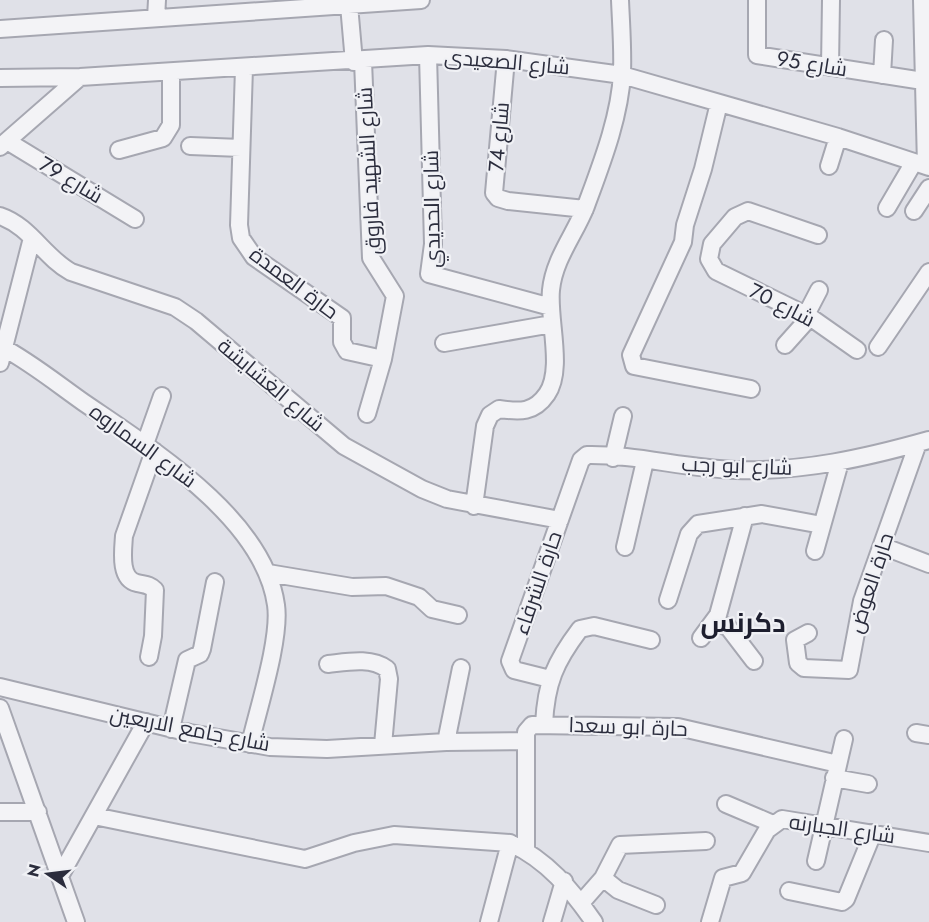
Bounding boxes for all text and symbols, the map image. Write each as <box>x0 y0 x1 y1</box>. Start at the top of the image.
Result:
street label: شارع الصعيدى <box>443 42 571 82</box>
street label: شارع 95 <box>775 44 849 84</box>
street label: شارع الشهيد فاروق <box>350 86 388 256</box>
street label: شارع 74 <box>481 101 517 173</box>
street label: شارع 79 <box>33 149 109 211</box>
street label: شارع الحديدي <box>416 150 449 268</box>
street label: حارة العمدة <box>243 240 345 326</box>
street label: شارع 70 <box>744 276 820 334</box>
street label: شارع الغشايشة <box>211 331 331 439</box>
street label: شارع السماروه <box>83 397 203 495</box>
street label: شارع ابو رجب <box>681 449 793 483</box>
street label: حارة الشرفاء <box>506 527 570 639</box>
street label: حارة العوض <box>841 529 901 637</box>
district label: دكرنس <box>700 603 786 642</box>
street label: شارع جامع الاربعين <box>107 699 273 759</box>
street label: حارة ابو سعدا <box>568 710 688 744</box>
street label: شارع الجبارنه <box>787 807 897 851</box>
north arrow <box>18 844 78 904</box>
text: N <box>21 862 47 879</box>

